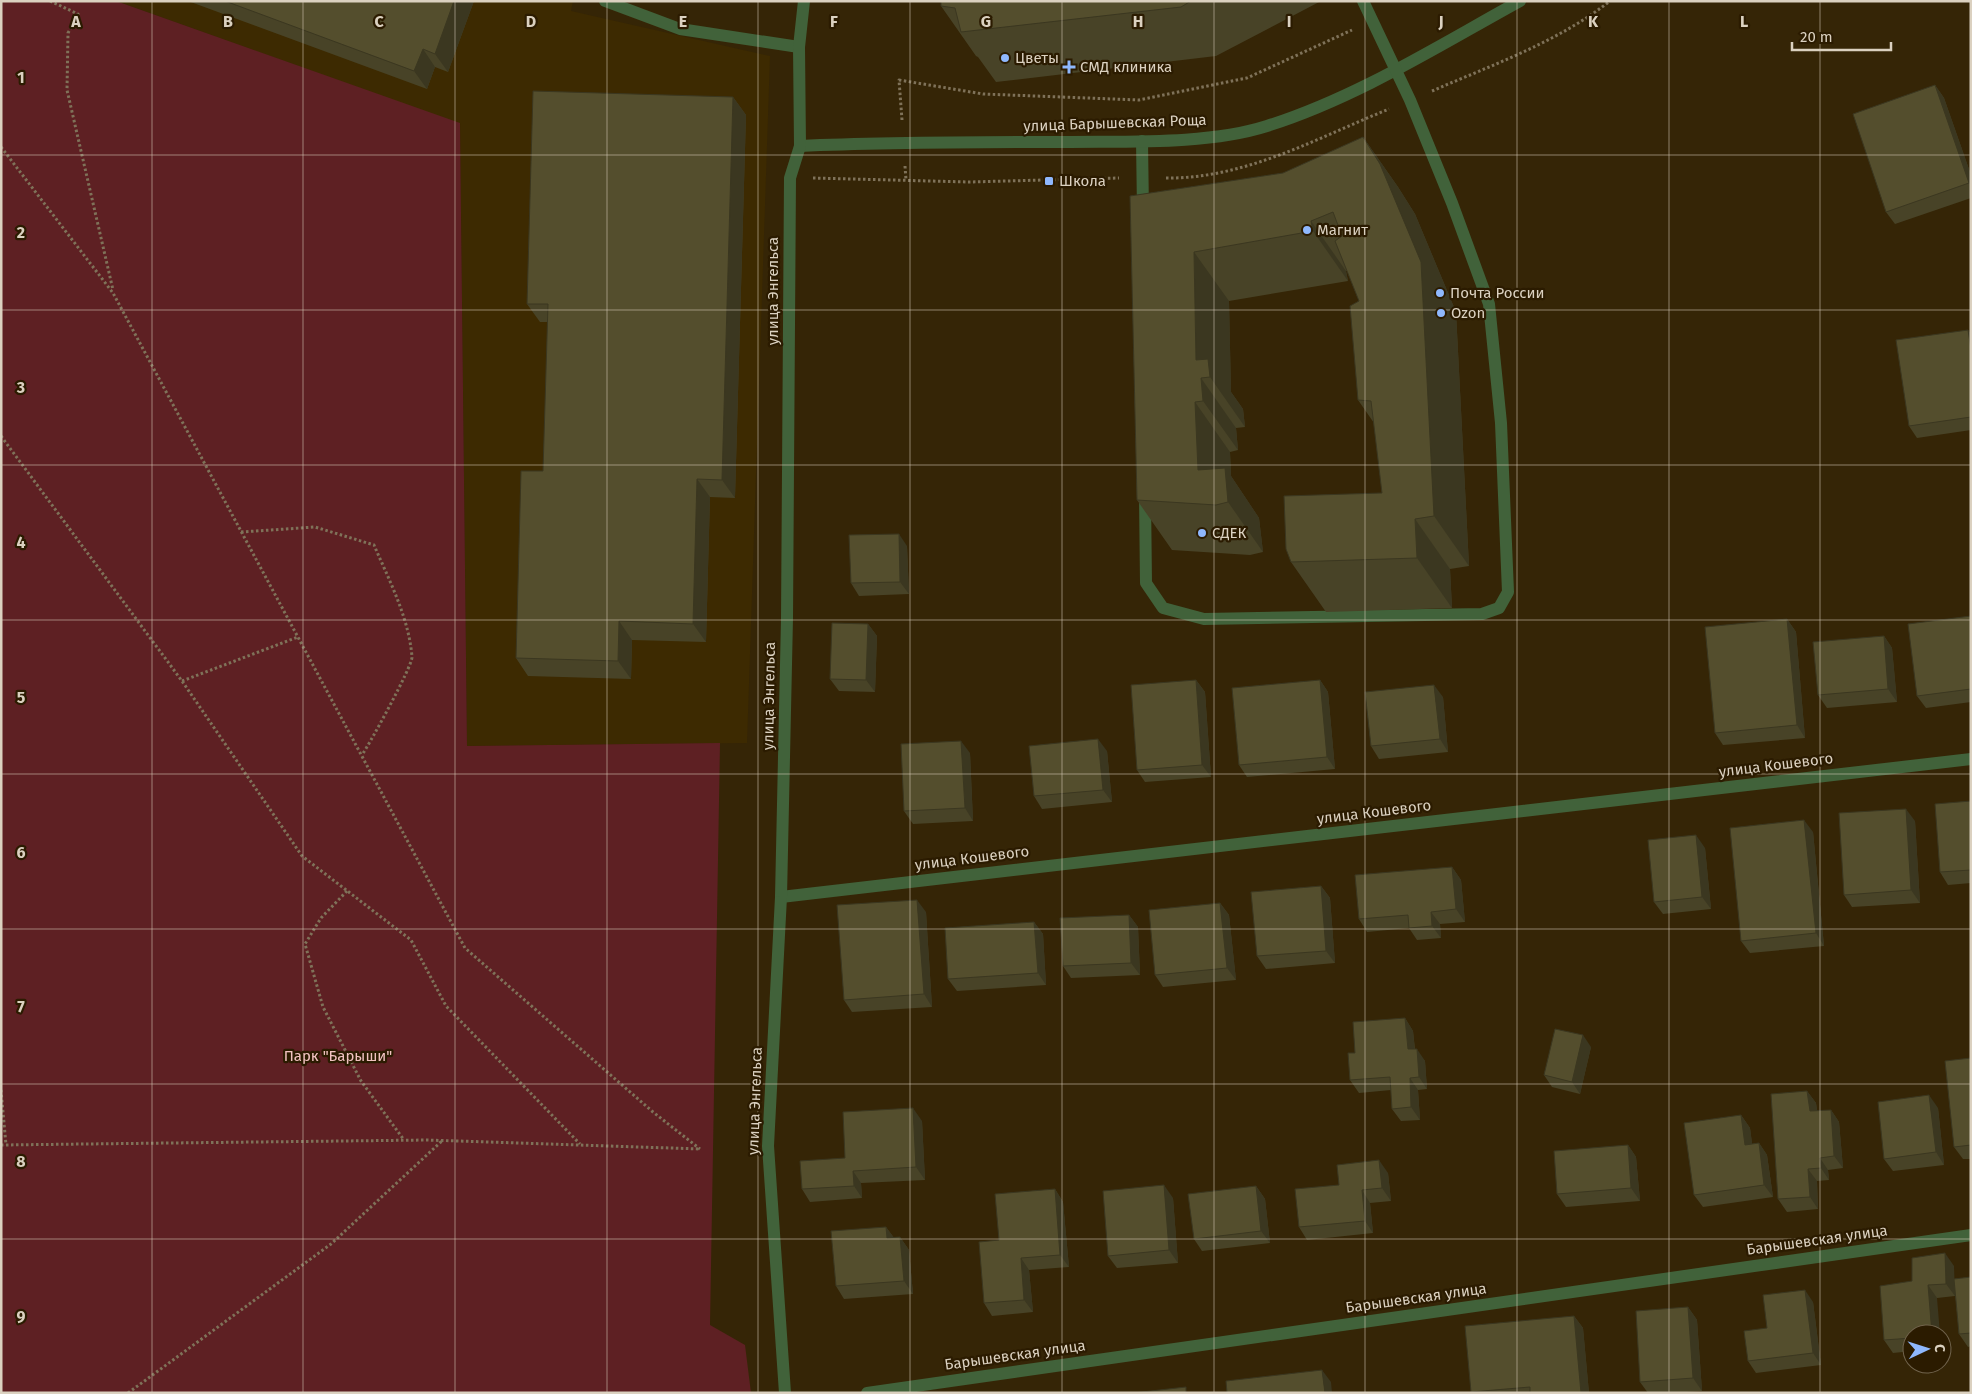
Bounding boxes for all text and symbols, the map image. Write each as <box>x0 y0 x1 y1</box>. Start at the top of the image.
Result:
text: A <box>70 12 81 31</box>
text: B <box>223 12 233 31</box>
text: C <box>374 12 384 31</box>
text: D <box>526 12 536 31</box>
text: E <box>679 12 687 31</box>
text: F <box>830 12 838 31</box>
text: G <box>981 12 991 31</box>
text: H <box>1133 12 1143 31</box>
text: I <box>1287 12 1291 31</box>
text: J <box>1437 12 1444 31</box>
text: K <box>1588 12 1599 31</box>
text: L <box>1740 12 1748 31</box>
scale bar <box>1792 20 1891 52</box>
text: 20 m <box>1800 28 1833 46</box>
place label: Цветы <box>1015 49 1059 67</box>
marker: Цветы <box>999 52 1011 64</box>
place label: СМД клиника <box>1080 58 1172 76</box>
marker: СМД клиника <box>1062 60 1076 74</box>
text: 1 <box>17 68 25 87</box>
street label: улица Барышевская Роща <box>1023 111 1207 135</box>
place label: Школа <box>1059 172 1106 190</box>
marker: Школа <box>1043 175 1055 187</box>
place label: Магнит <box>1317 221 1368 239</box>
text: 2 <box>17 223 25 242</box>
marker: Магнит <box>1301 224 1313 236</box>
street label: улица Энгельса <box>764 237 782 345</box>
place label: Почта России <box>1450 284 1545 302</box>
marker: Почта России <box>1434 287 1446 299</box>
place label: Ozon <box>1451 304 1485 322</box>
marker: Ozon <box>1435 307 1447 319</box>
text: 3 <box>16 378 25 397</box>
place label: СДЕК <box>1212 524 1247 542</box>
marker: СДЕК <box>1196 527 1208 539</box>
text: 4 <box>16 533 26 552</box>
street label: улица Энгельса <box>759 642 779 750</box>
text: 5 <box>17 688 26 707</box>
street label: улица Кошевого <box>1718 749 1834 781</box>
street label: улица Кошевого <box>1316 796 1432 828</box>
street label: улица Кошевого <box>914 842 1030 874</box>
text: 6 <box>16 843 26 862</box>
text: 7 <box>17 997 25 1016</box>
park label: Парк "Барыши" <box>284 1047 392 1065</box>
street label: улица Энгельса <box>744 1047 766 1155</box>
text: 8 <box>16 1152 26 1171</box>
street label: Барышевская улица <box>1745 1221 1889 1259</box>
street label: Барышевская улица <box>1344 1279 1488 1317</box>
text: 9 <box>17 1307 26 1326</box>
north arrow <box>1902 1324 1952 1374</box>
street label: Барышевская улица <box>943 1336 1087 1374</box>
text: С <box>1931 1344 1948 1353</box>

